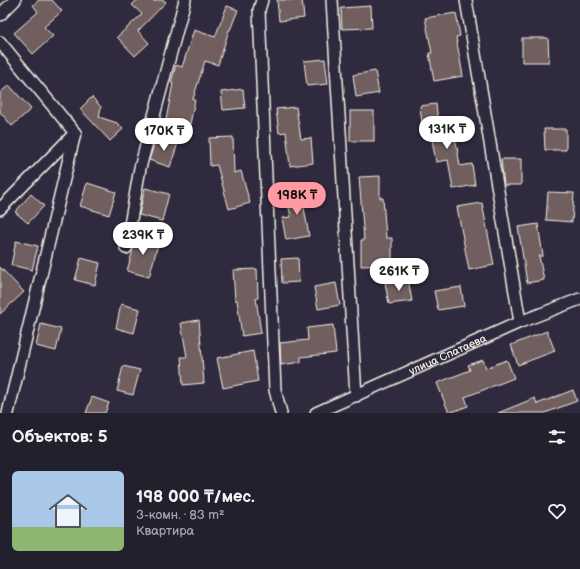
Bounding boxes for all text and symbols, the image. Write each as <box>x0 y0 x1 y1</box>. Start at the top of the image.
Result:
pin: 131K ₸ <box>414 116 480 150</box>
pin: 170K ₸ <box>131 118 197 152</box>
text: 131K ₸ <box>428 121 466 137</box>
text: 170K ₸ <box>144 123 184 139</box>
pin: 198K ₸ <box>264 182 330 216</box>
text: 198K ₸ <box>277 187 317 203</box>
pin: 239K ₸ <box>110 222 176 256</box>
text: 239K ₸ <box>122 227 164 243</box>
pin: 261K ₸ <box>366 258 432 292</box>
text: 261K ₸ <box>379 263 419 279</box>
street label: улица Спатаева <box>407 331 489 377</box>
icon: filters <box>546 426 568 448</box>
text: Объектов: 5 <box>12 427 108 447</box>
icon: home <box>44 487 92 535</box>
text: 198 000 ₸/мес. <box>136 487 255 507</box>
icon: heart <box>546 500 568 522</box>
text: 3-комн. · 83 m² <box>136 507 225 523</box>
text: Квартира <box>136 523 194 539</box>

